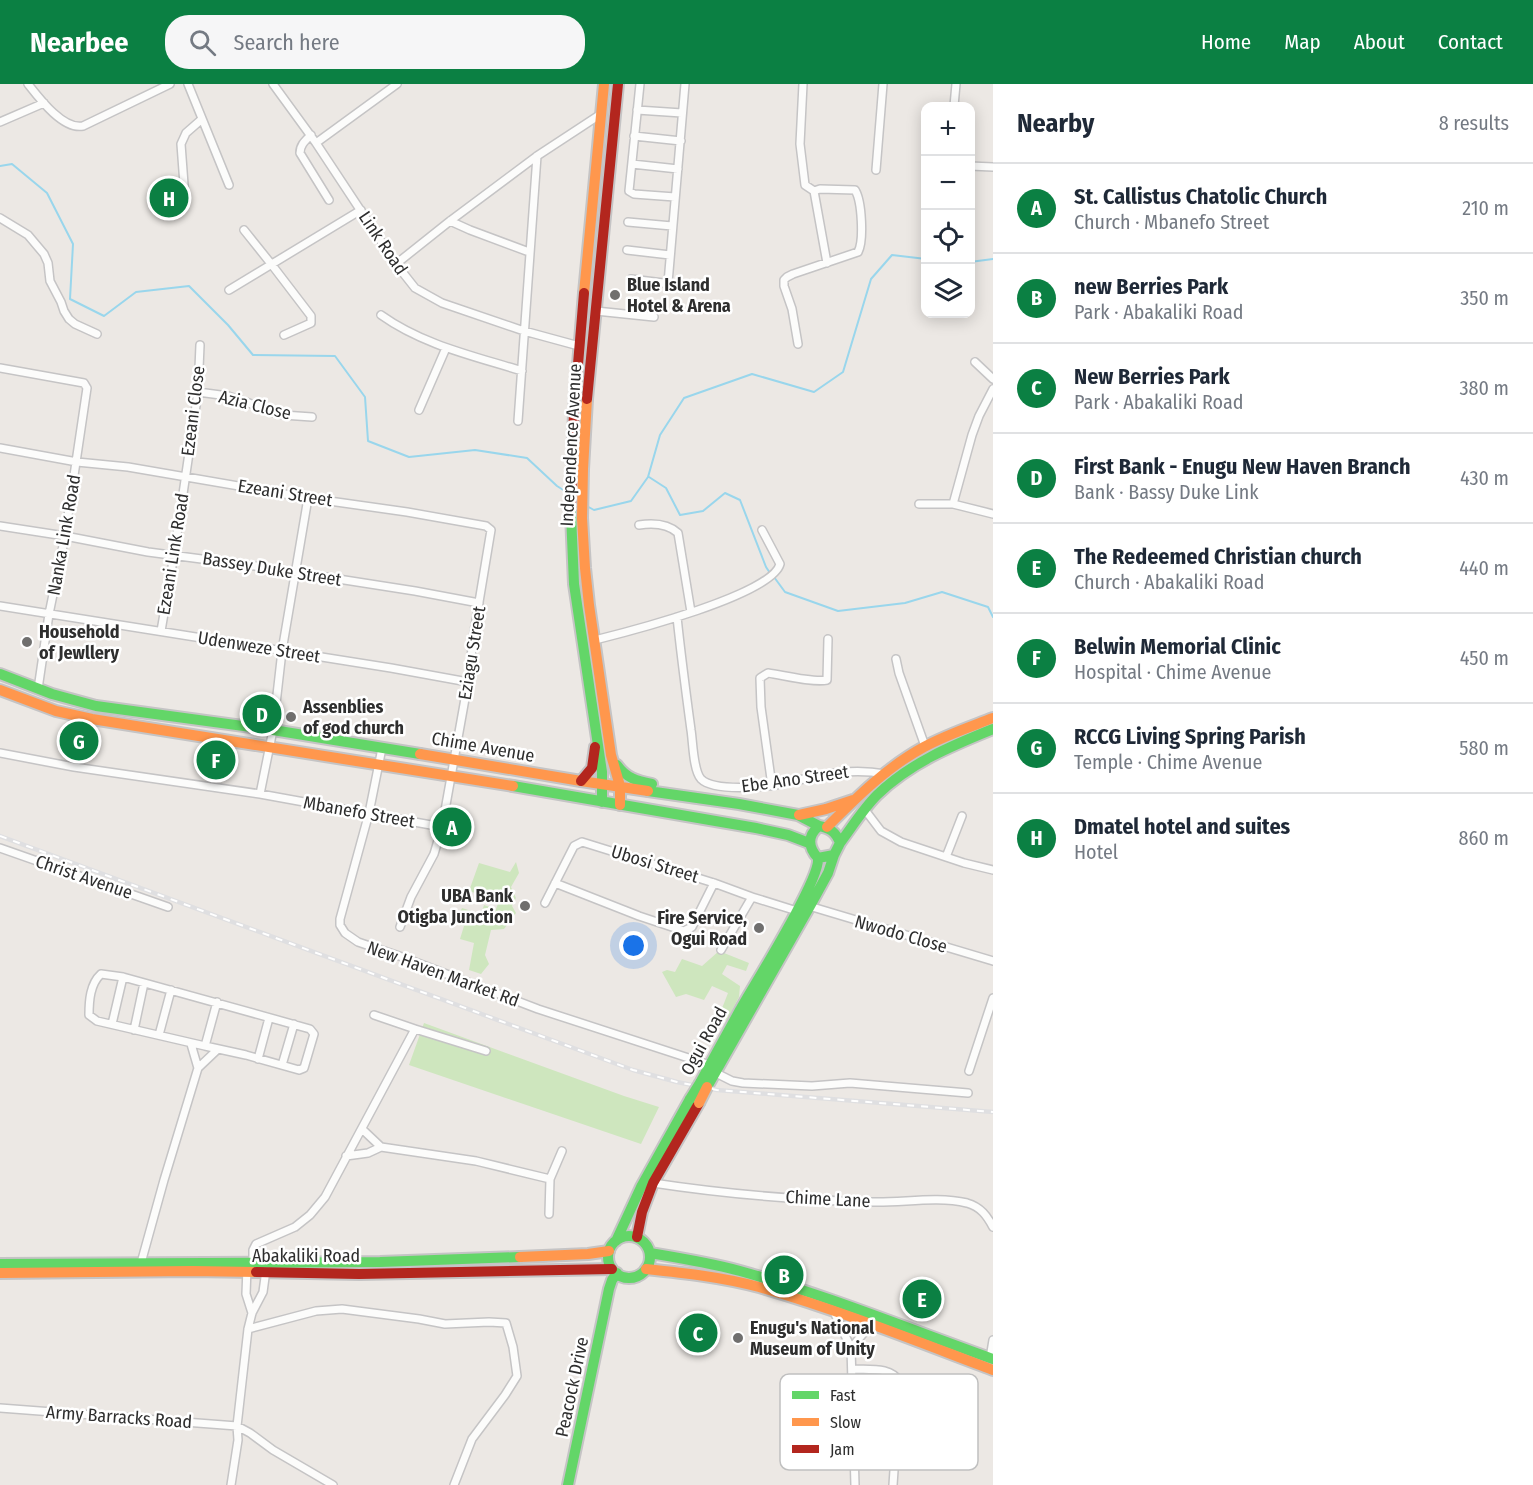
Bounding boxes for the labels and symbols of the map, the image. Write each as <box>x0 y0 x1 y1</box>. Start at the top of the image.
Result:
pin: H <box>150 176 188 220</box>
street label: Link Road <box>354 207 412 279</box>
place label: Blue Island Hotel & Arena <box>627 274 731 317</box>
marker: Blue Island Hotel & Arena <box>608 288 622 302</box>
street label: Independence Avenue <box>556 363 586 527</box>
street label: Ezeani Close <box>177 364 209 457</box>
street label: Azia Close <box>217 385 294 425</box>
street label: Nanka Link Road <box>43 473 85 597</box>
street label: Ezeani Street <box>236 475 334 511</box>
street label: Ezeani Link Road <box>153 491 193 617</box>
street label: Bassey Duke Street <box>201 547 343 591</box>
street label: Eziagu Street <box>454 604 490 702</box>
place label: Household of Jewllery <box>39 621 119 664</box>
street label: Udenweze Street <box>196 626 322 668</box>
marker: Household of Jewllery <box>20 635 34 649</box>
pin: D <box>242 692 282 736</box>
place label: Assenblies of god church <box>302 696 404 739</box>
marker: Assenblies of god church <box>284 710 298 724</box>
pin: G <box>60 718 98 764</box>
street label: Chime Avenue <box>430 727 536 767</box>
pin: F <box>196 738 236 782</box>
street label: Ebe Ano Street <box>740 761 850 797</box>
street label: Mbanefo Street <box>302 791 417 833</box>
pin: A <box>432 804 472 850</box>
street label: Ubosi Street <box>609 840 702 888</box>
street label: Christ Avenue <box>33 850 136 904</box>
place label: UBA Bank Otigba Junction <box>398 885 514 928</box>
marker: UBA Bank Otigba Junction <box>518 899 532 913</box>
place label: Fire Service, Ogui Road <box>657 907 747 950</box>
street label: Nwodo Close <box>852 910 950 958</box>
marker: Fire Service, Ogui Road <box>752 921 766 935</box>
your location <box>619 931 648 960</box>
street label: New Haven Market Rd <box>364 936 522 1012</box>
street label: Ogui Road <box>676 1003 732 1079</box>
street label: Chime Lane <box>785 1186 871 1212</box>
street label: Abakaliki Road <box>252 1245 360 1267</box>
pin: B <box>764 1252 804 1298</box>
pin: E <box>902 1276 942 1322</box>
pin: C <box>678 1310 718 1356</box>
place label: Enugu's National Museum of Unity <box>750 1317 875 1360</box>
marker: Enugu's National Museum of Unity <box>731 1331 745 1345</box>
street label: Peacock Drive <box>551 1335 593 1439</box>
legend <box>780 1374 978 1470</box>
text: Fast <box>830 1386 857 1405</box>
street label: Army Barracks Road <box>45 1401 193 1433</box>
text: Slow <box>830 1413 861 1432</box>
text: Jam <box>830 1440 855 1459</box>

